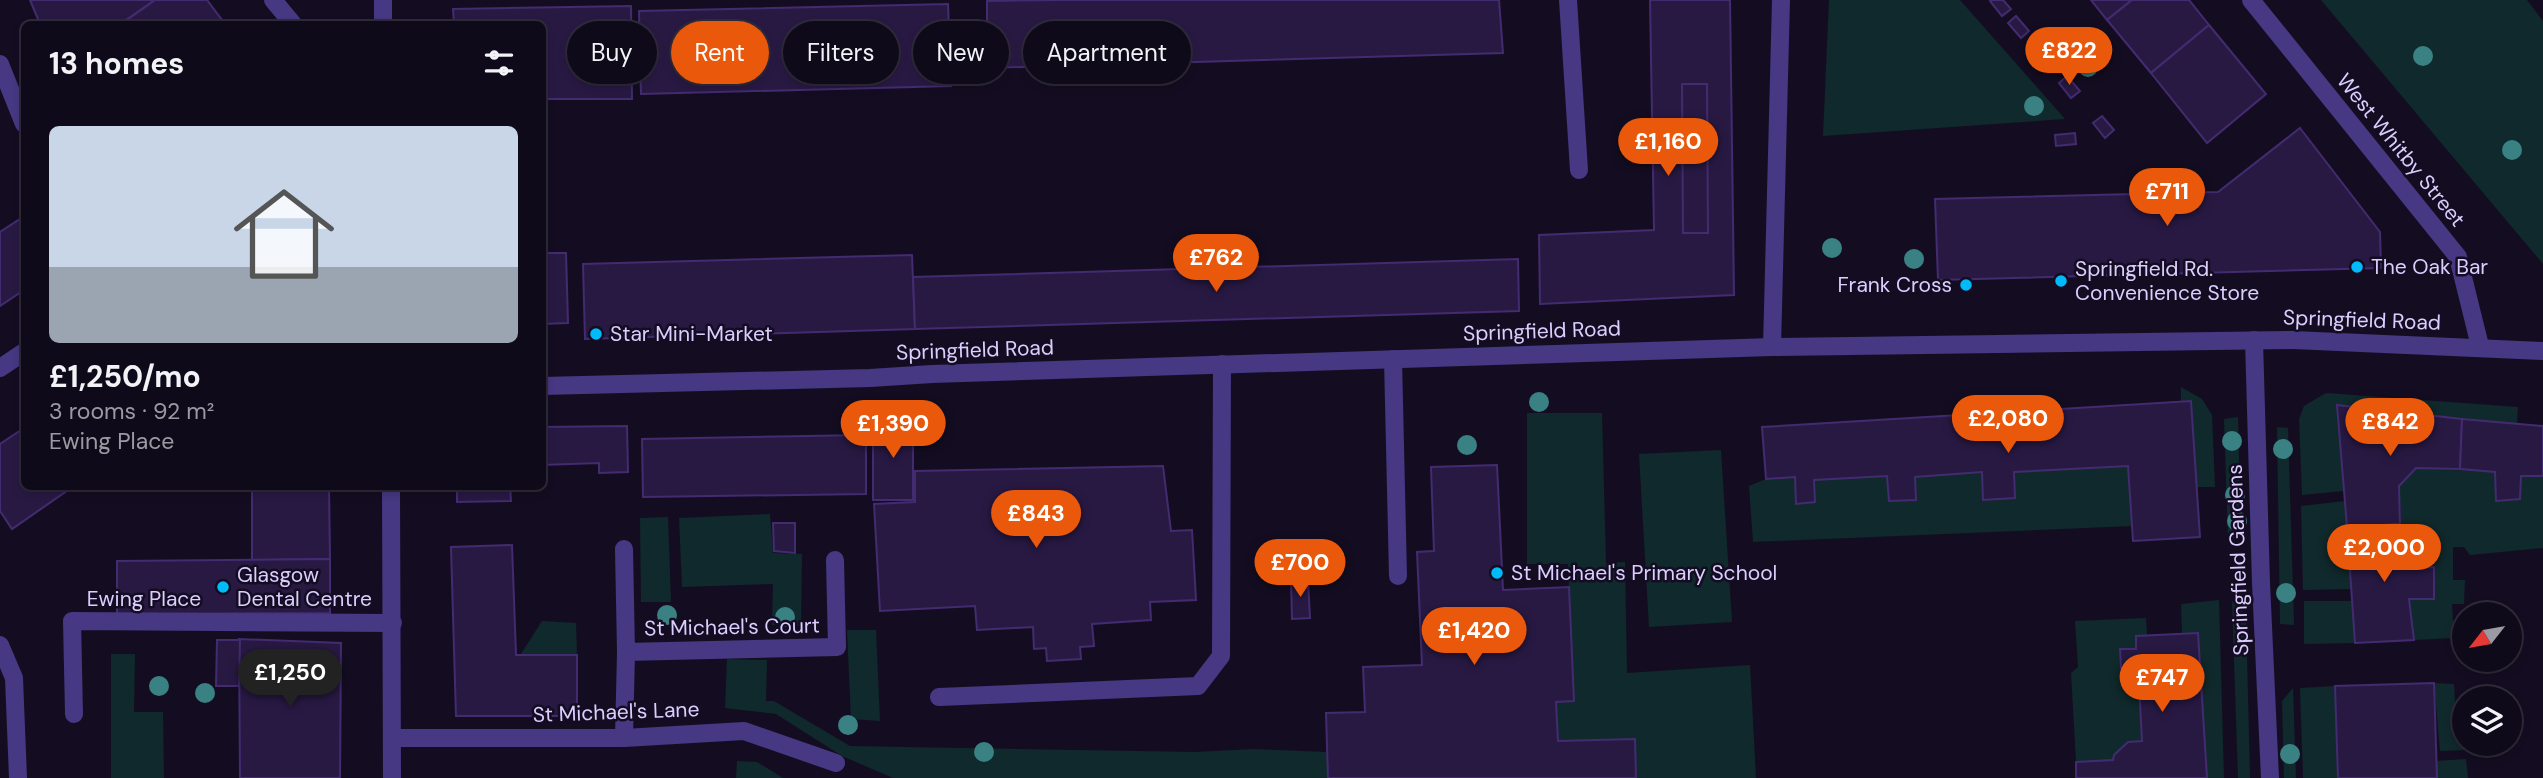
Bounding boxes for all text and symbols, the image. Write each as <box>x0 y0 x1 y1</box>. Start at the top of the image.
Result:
chip: Buy <box>567 21 657 84</box>
chip: Rent <box>671 21 769 84</box>
chip: Filters <box>783 21 899 84</box>
chip: New <box>913 21 1009 84</box>
chip: Apartment <box>1023 21 1191 84</box>
pin: £822 <box>2028 28 2110 87</box>
text: £822 <box>2041 35 2097 65</box>
text: 13 homes <box>49 44 184 83</box>
icon: filters <box>480 44 518 82</box>
street label: West Whitby Street <box>2330 67 2472 233</box>
pin: £1,160 <box>1611 118 1725 178</box>
text: £1,160 <box>1634 126 1702 156</box>
pin: £711 <box>2126 168 2208 228</box>
icon: home <box>221 171 347 297</box>
text: £711 <box>2145 176 2189 206</box>
pin: £762 <box>1175 234 1257 294</box>
text: £762 <box>1189 242 1243 272</box>
place label: The Oak Bar <box>2371 253 2488 281</box>
place label: Springfield Rd. Convenience Store <box>2075 255 2259 307</box>
marker: The Oak Bar <box>2349 259 2365 275</box>
place label: Frank Cross <box>1837 271 1952 299</box>
marker: Springfield Rd. Convenience Store <box>2053 273 2069 289</box>
marker: Frank Cross <box>1958 277 1974 293</box>
street label: Springfield Road <box>2283 303 2441 337</box>
street label: Springfield Road <box>1463 314 1621 348</box>
place label: Star Mini-Market <box>610 320 773 348</box>
marker: Star Mini-Market <box>588 326 604 342</box>
street label: Springfield Road <box>896 333 1054 367</box>
text: £1,250/mo <box>49 357 201 396</box>
text: 3 rooms · 92 m² <box>49 396 214 426</box>
pin: £2,080 <box>1951 396 2065 455</box>
pin: £842 <box>2349 398 2431 458</box>
pin: £1,390 <box>836 400 950 460</box>
text: £2,080 <box>1968 403 2048 433</box>
text: £842 <box>2361 406 2419 436</box>
text: £1,390 <box>857 408 929 438</box>
text: Ewing Place <box>49 426 174 456</box>
street label: Springfield Gardens <box>2221 464 2255 656</box>
pin: £843 <box>995 490 1077 550</box>
text: £843 <box>1007 498 1065 528</box>
pin: £2,000 <box>2327 524 2441 584</box>
text: £2,000 <box>2343 532 2425 562</box>
pin: £700 <box>1259 540 1341 599</box>
text: £700 <box>1270 547 1330 577</box>
place label: St Michael's Primary School <box>1511 559 1777 587</box>
place label: Glasgow Dental Centre <box>237 561 372 613</box>
marker: St Michael's Primary School <box>1489 565 1505 581</box>
marker: Glasgow Dental Centre <box>215 579 231 595</box>
street label: Ewing Place <box>87 585 201 613</box>
north arrow <box>2452 602 2522 672</box>
map controls <box>2452 602 2522 756</box>
pin: £1,420 <box>1417 608 1531 667</box>
street label: St Michael's Court <box>644 611 820 643</box>
text: £1,420 <box>1438 615 1510 645</box>
pin: £1,250 <box>233 650 347 709</box>
pin: £747 <box>2121 654 2203 714</box>
text: £1,250 <box>254 657 326 687</box>
text: £747 <box>2136 662 2188 692</box>
button: layers <box>2452 686 2522 756</box>
street label: St Michael's Lane <box>532 695 700 729</box>

